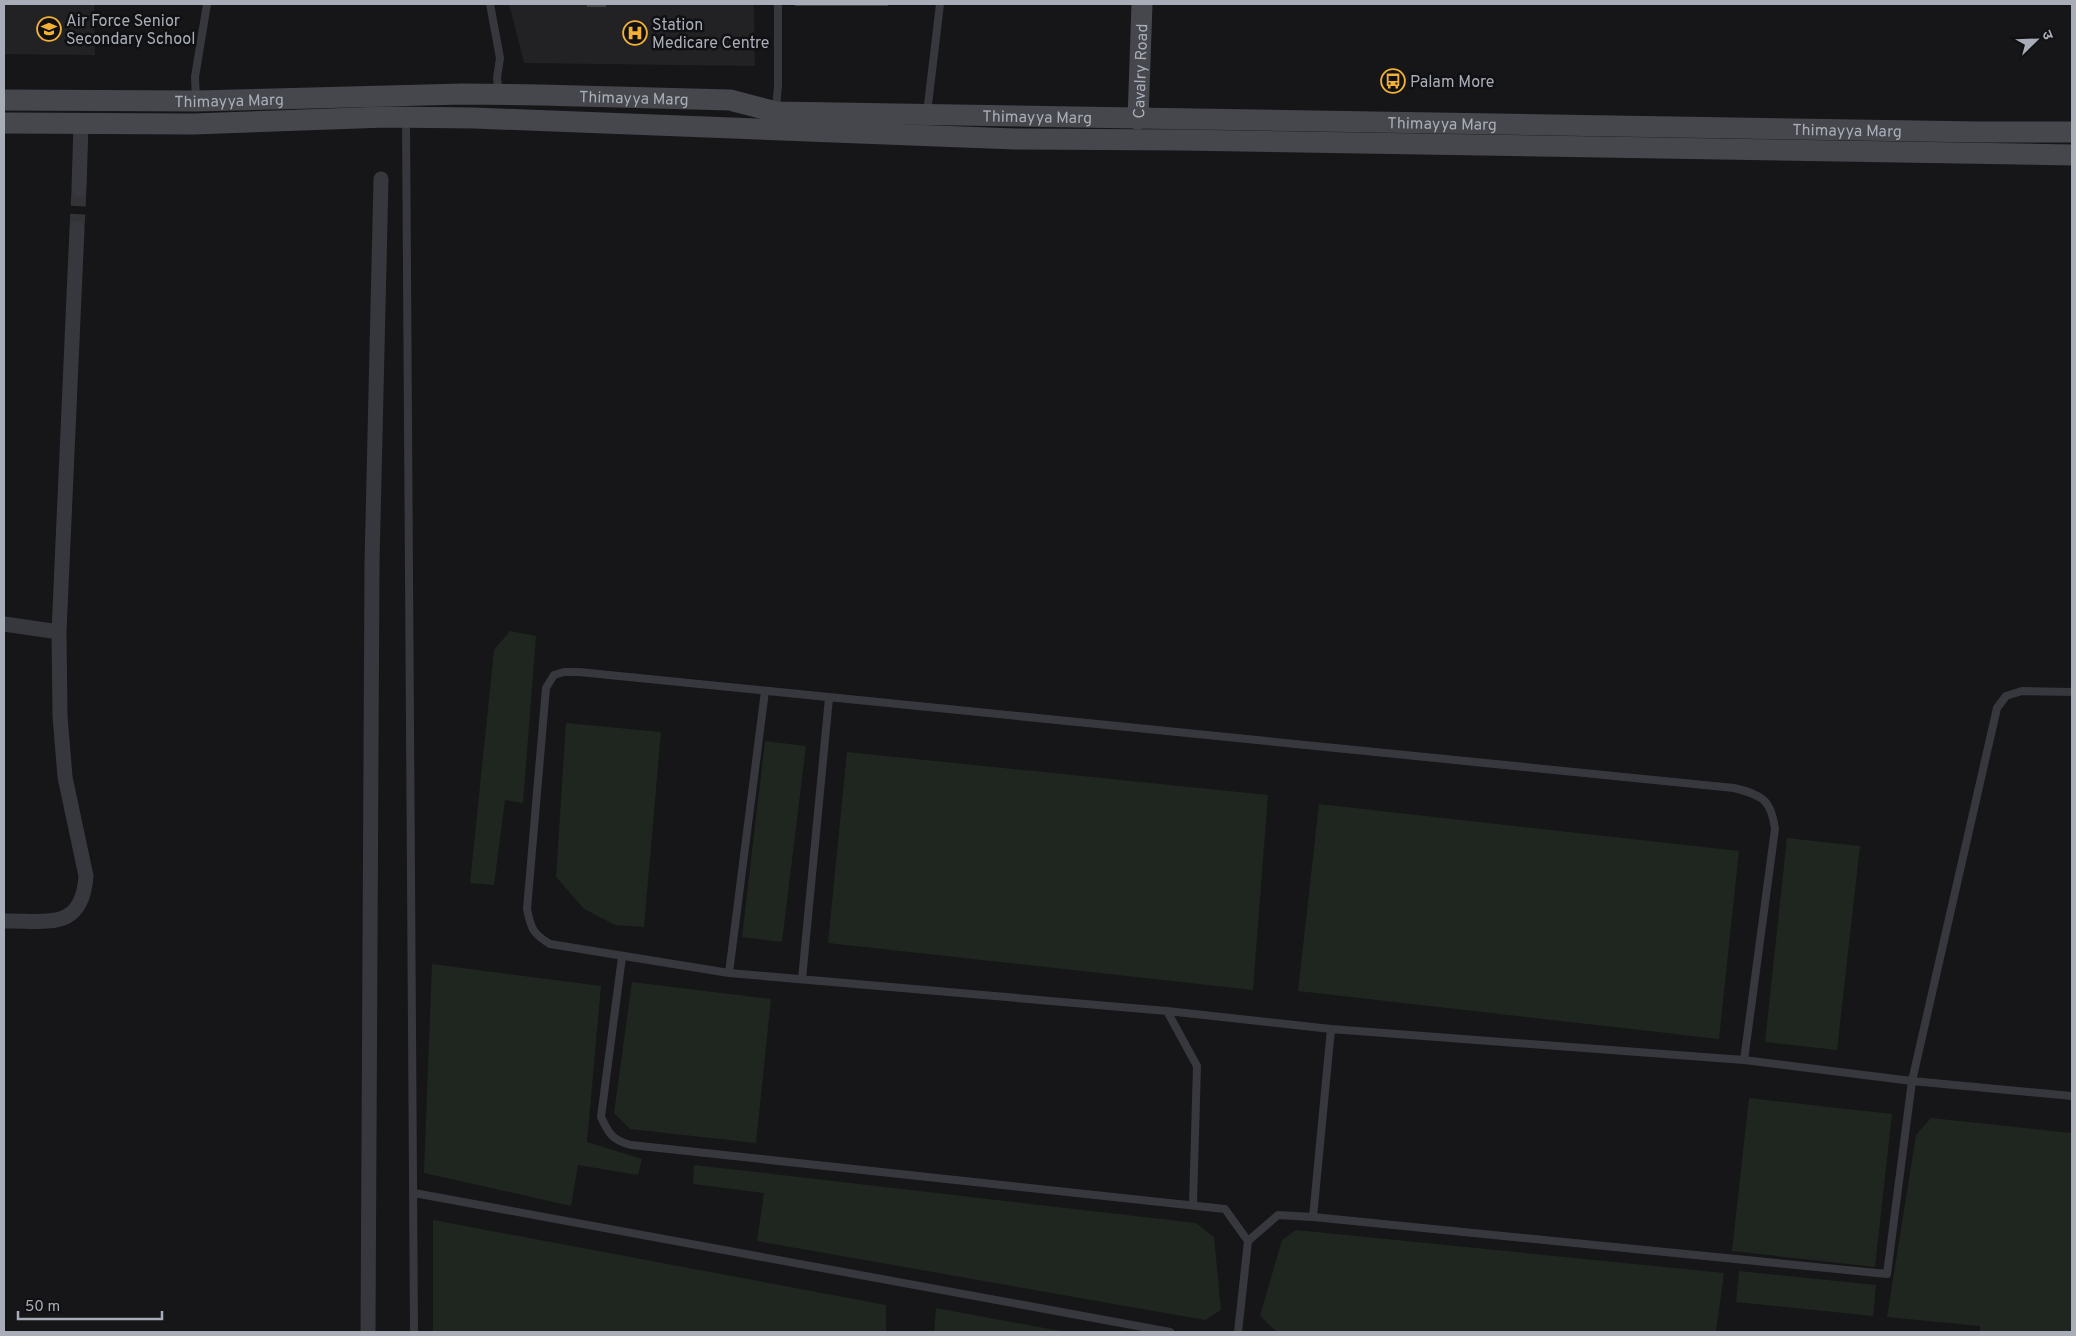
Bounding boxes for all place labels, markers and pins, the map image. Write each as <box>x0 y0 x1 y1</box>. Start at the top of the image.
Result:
place label: Air Force Senior Secondary School <box>66 12 195 50</box>
school or university icon: Air Force Senior Secondary School <box>36 16 62 42</box>
place label: Station Medicare Centre <box>652 16 769 54</box>
hospital icon: Station Medicare Centre <box>622 20 648 46</box>
bus stop icon: Palam More <box>1380 68 1406 94</box>
place label: Palam More <box>1410 73 1494 93</box>

